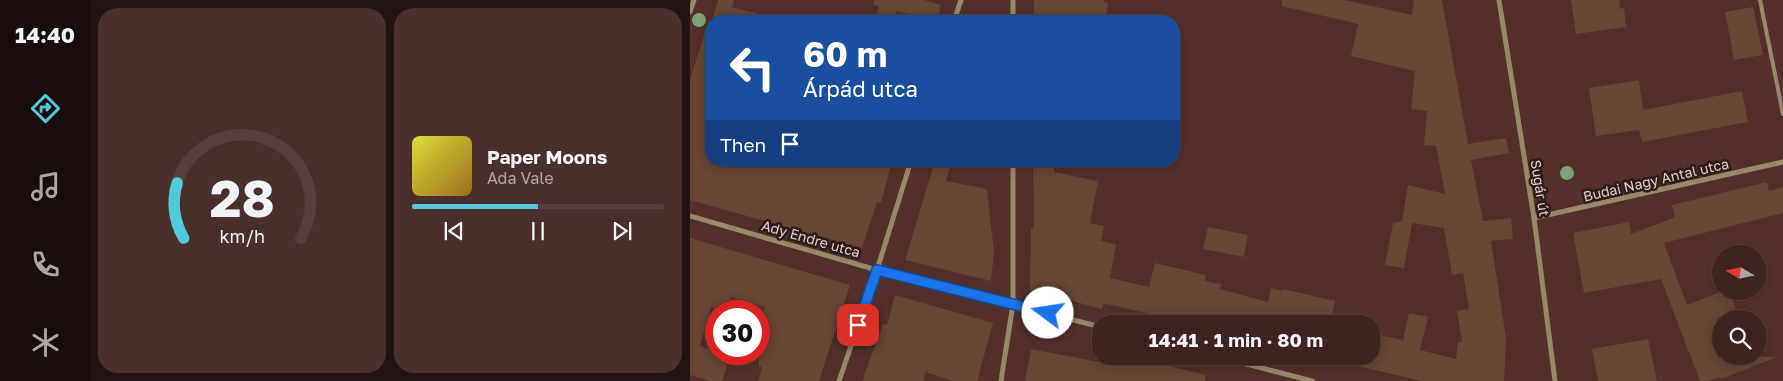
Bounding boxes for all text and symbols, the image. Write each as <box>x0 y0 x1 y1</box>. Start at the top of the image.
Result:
text: 14:40 <box>15 21 75 48</box>
text: 60 m <box>803 33 887 75</box>
icon: left <box>720 35 785 100</box>
text: Árpád utca <box>803 75 918 102</box>
icon: directions <box>28 91 63 126</box>
icon: arrive <box>776 130 804 158</box>
text: Then <box>720 133 766 156</box>
text: Paper Moons <box>487 145 607 168</box>
street label: Budai Nagy Antal utca <box>1581 154 1730 205</box>
street label: Sugár út <box>1528 158 1553 217</box>
text: 28 <box>209 166 275 228</box>
text: Ada Vale <box>487 168 553 188</box>
icon: music <box>28 169 63 204</box>
street label: Ady Endre utca <box>760 216 862 261</box>
icon: previous <box>440 217 468 245</box>
icon: pause <box>524 217 552 245</box>
icon: next <box>608 217 636 245</box>
text: km/h <box>219 225 265 247</box>
north arrow <box>1712 245 1768 300</box>
map controls <box>1712 245 1767 365</box>
icon: phone <box>28 247 63 282</box>
position arrow <box>1021 286 1073 338</box>
speed limit sign: 30 <box>705 300 770 365</box>
pin <box>837 304 879 346</box>
button: search <box>1712 310 1767 365</box>
icon: arrive <box>844 311 872 339</box>
icon: climate <box>28 325 63 360</box>
text: 14:41 · 1 min · 80 m <box>1149 328 1323 351</box>

